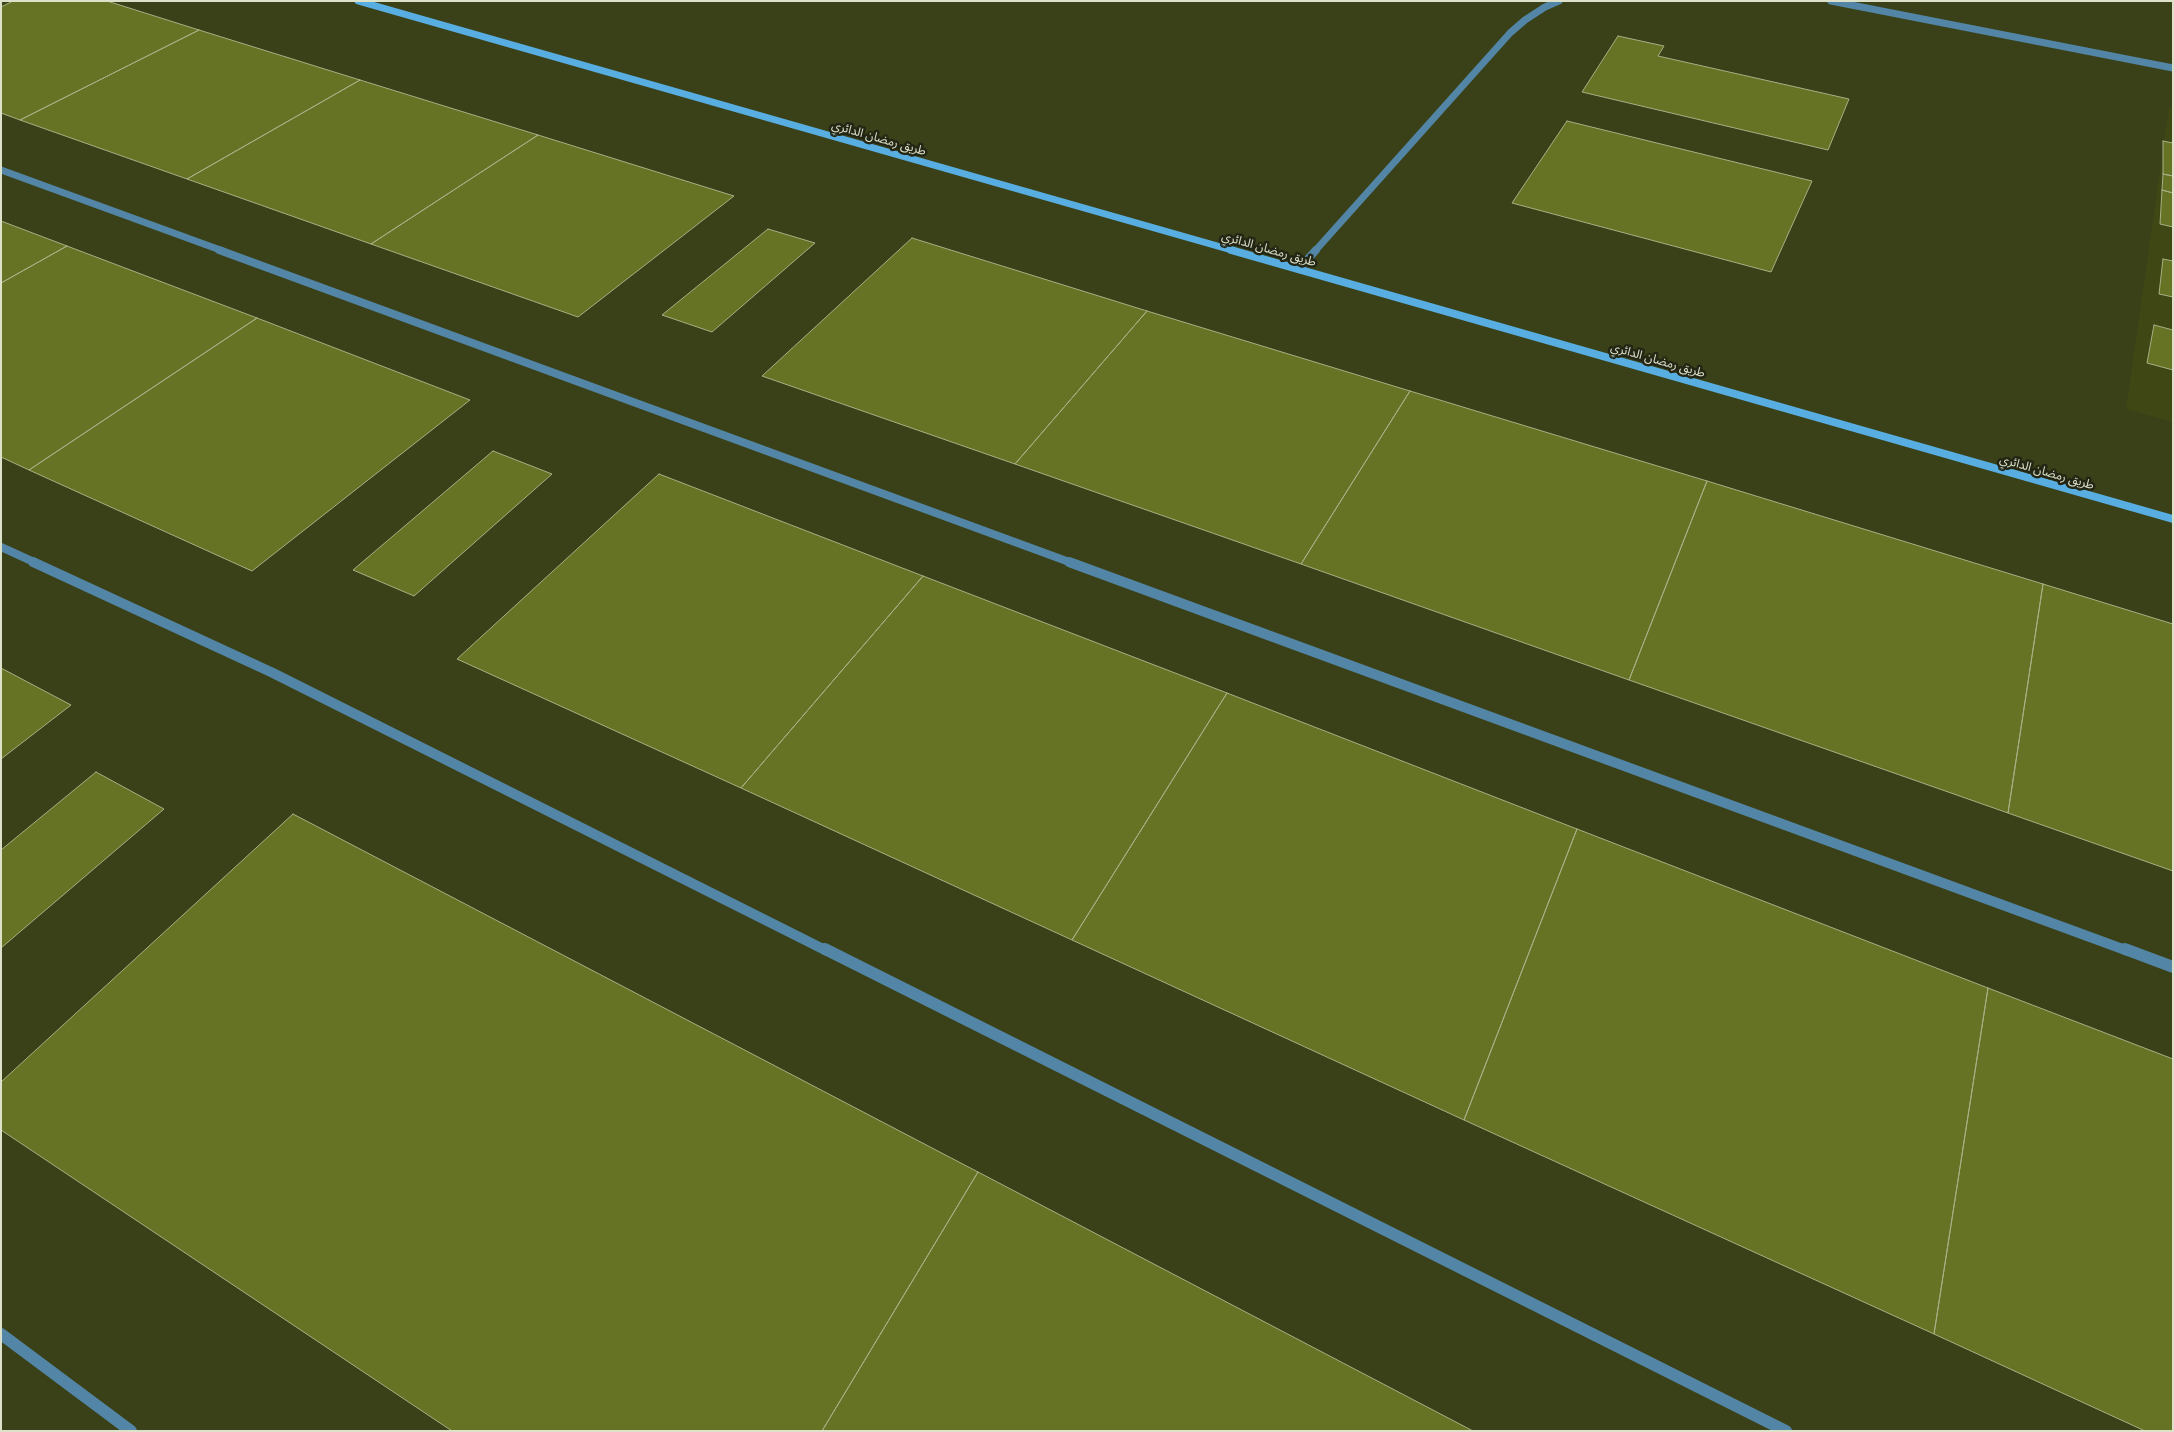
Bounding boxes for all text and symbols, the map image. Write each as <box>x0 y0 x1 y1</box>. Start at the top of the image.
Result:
street label: طريق رمضان الدائري <box>830 118 928 158</box>
street label: طريق رمضان الدائري <box>1220 229 1318 269</box>
street label: طريق رمضان الدائري <box>1609 340 1707 380</box>
street label: طريق رمضان الدائري <box>1998 452 2096 492</box>

